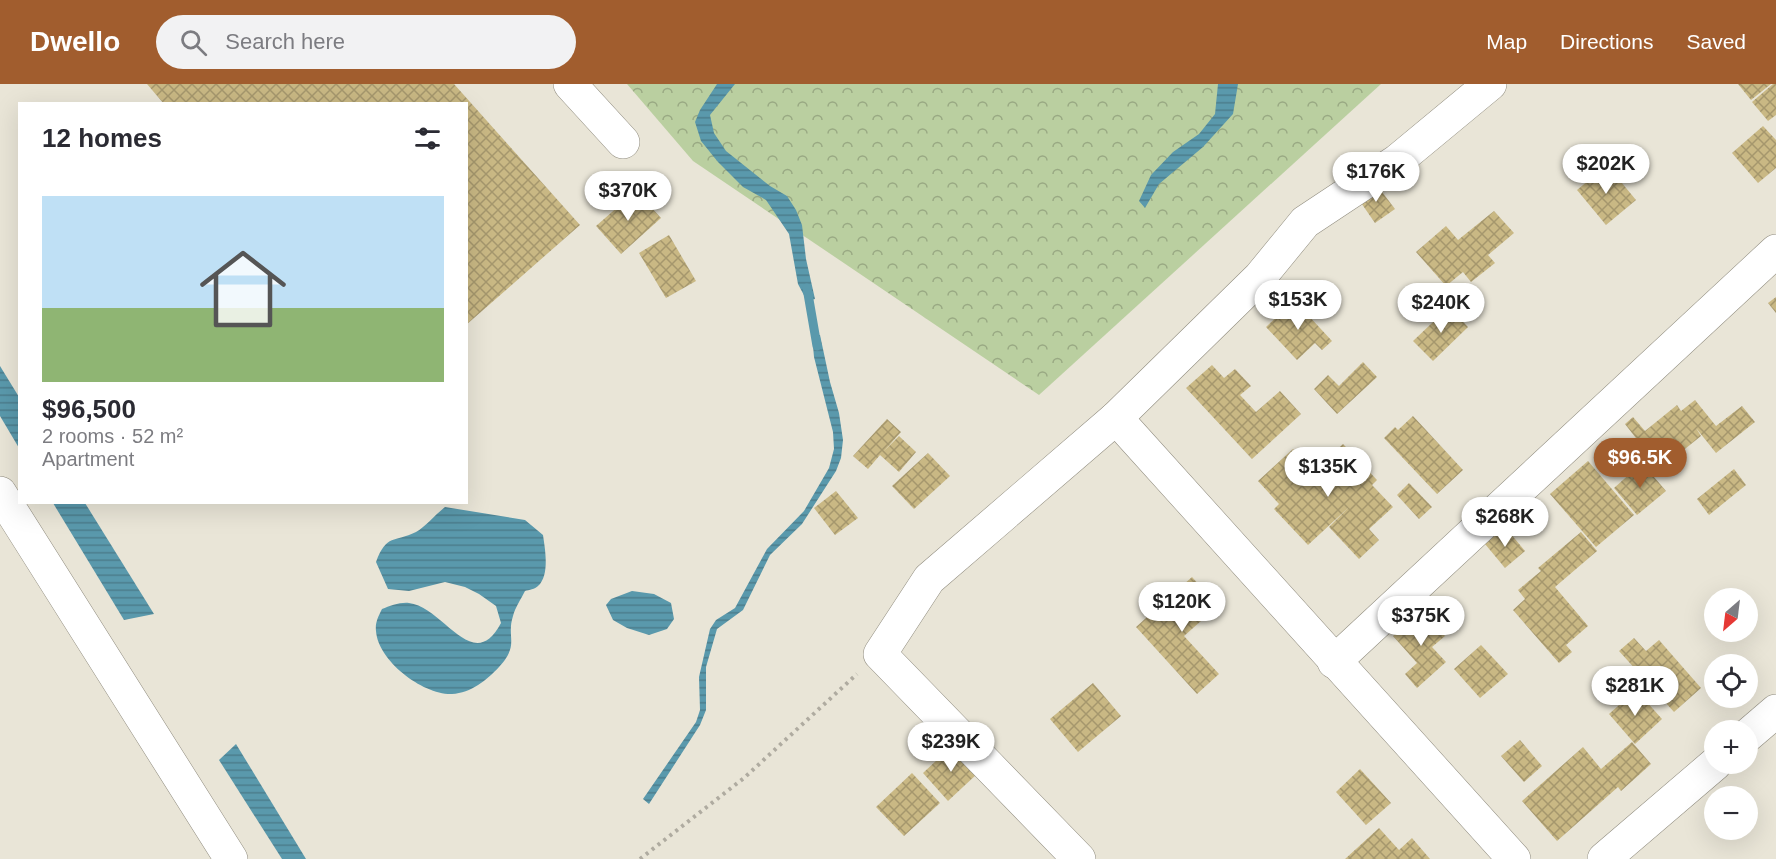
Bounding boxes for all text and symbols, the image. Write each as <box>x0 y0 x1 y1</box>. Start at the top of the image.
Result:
search box <box>156 15 576 69</box>
text: Dwello <box>30 26 120 57</box>
icon: search <box>177 26 210 59</box>
text: Search here <box>225 29 345 54</box>
text: Map <box>1486 30 1527 53</box>
text: Directions <box>1560 30 1653 53</box>
text: Saved <box>1686 30 1746 53</box>
icon: filters <box>411 122 444 155</box>
text: 12 homes <box>42 123 162 153</box>
pin: $202K <box>1564 144 1648 195</box>
pin: $176K <box>1334 152 1418 203</box>
text: $202K <box>1577 152 1635 174</box>
text: $176K <box>1347 160 1405 182</box>
pin: $370K <box>586 171 670 222</box>
text: $370K <box>599 179 657 201</box>
icon: home <box>189 235 297 343</box>
pin: $153K <box>1256 280 1340 331</box>
pin: $240K <box>1399 283 1483 334</box>
text: $153K <box>1269 288 1327 310</box>
text: $240K <box>1412 291 1470 313</box>
text: $96,500 <box>42 394 136 424</box>
text: 2 rooms · 52 m² <box>42 425 183 447</box>
pin: $96.5K <box>1591 438 1689 489</box>
text: $96.5K <box>1608 446 1672 468</box>
pin: $135K <box>1286 447 1370 498</box>
text: Apartment <box>42 448 134 470</box>
text: $135K <box>1299 455 1357 477</box>
pin: $268K <box>1463 497 1547 548</box>
text: $268K <box>1476 505 1534 527</box>
pin: $120K <box>1140 582 1224 633</box>
north arrow <box>1704 588 1758 642</box>
map controls <box>1704 588 1758 840</box>
text: $120K <box>1153 590 1211 612</box>
pin: $375K <box>1379 596 1463 647</box>
text: $375K <box>1392 604 1450 626</box>
button: locate <box>1704 654 1758 708</box>
pin: $281K <box>1593 666 1677 717</box>
text: $281K <box>1606 674 1664 696</box>
button: + <box>1704 720 1758 774</box>
pin: $239K <box>909 722 993 773</box>
text: $239K <box>922 730 980 752</box>
button: − <box>1704 786 1758 840</box>

